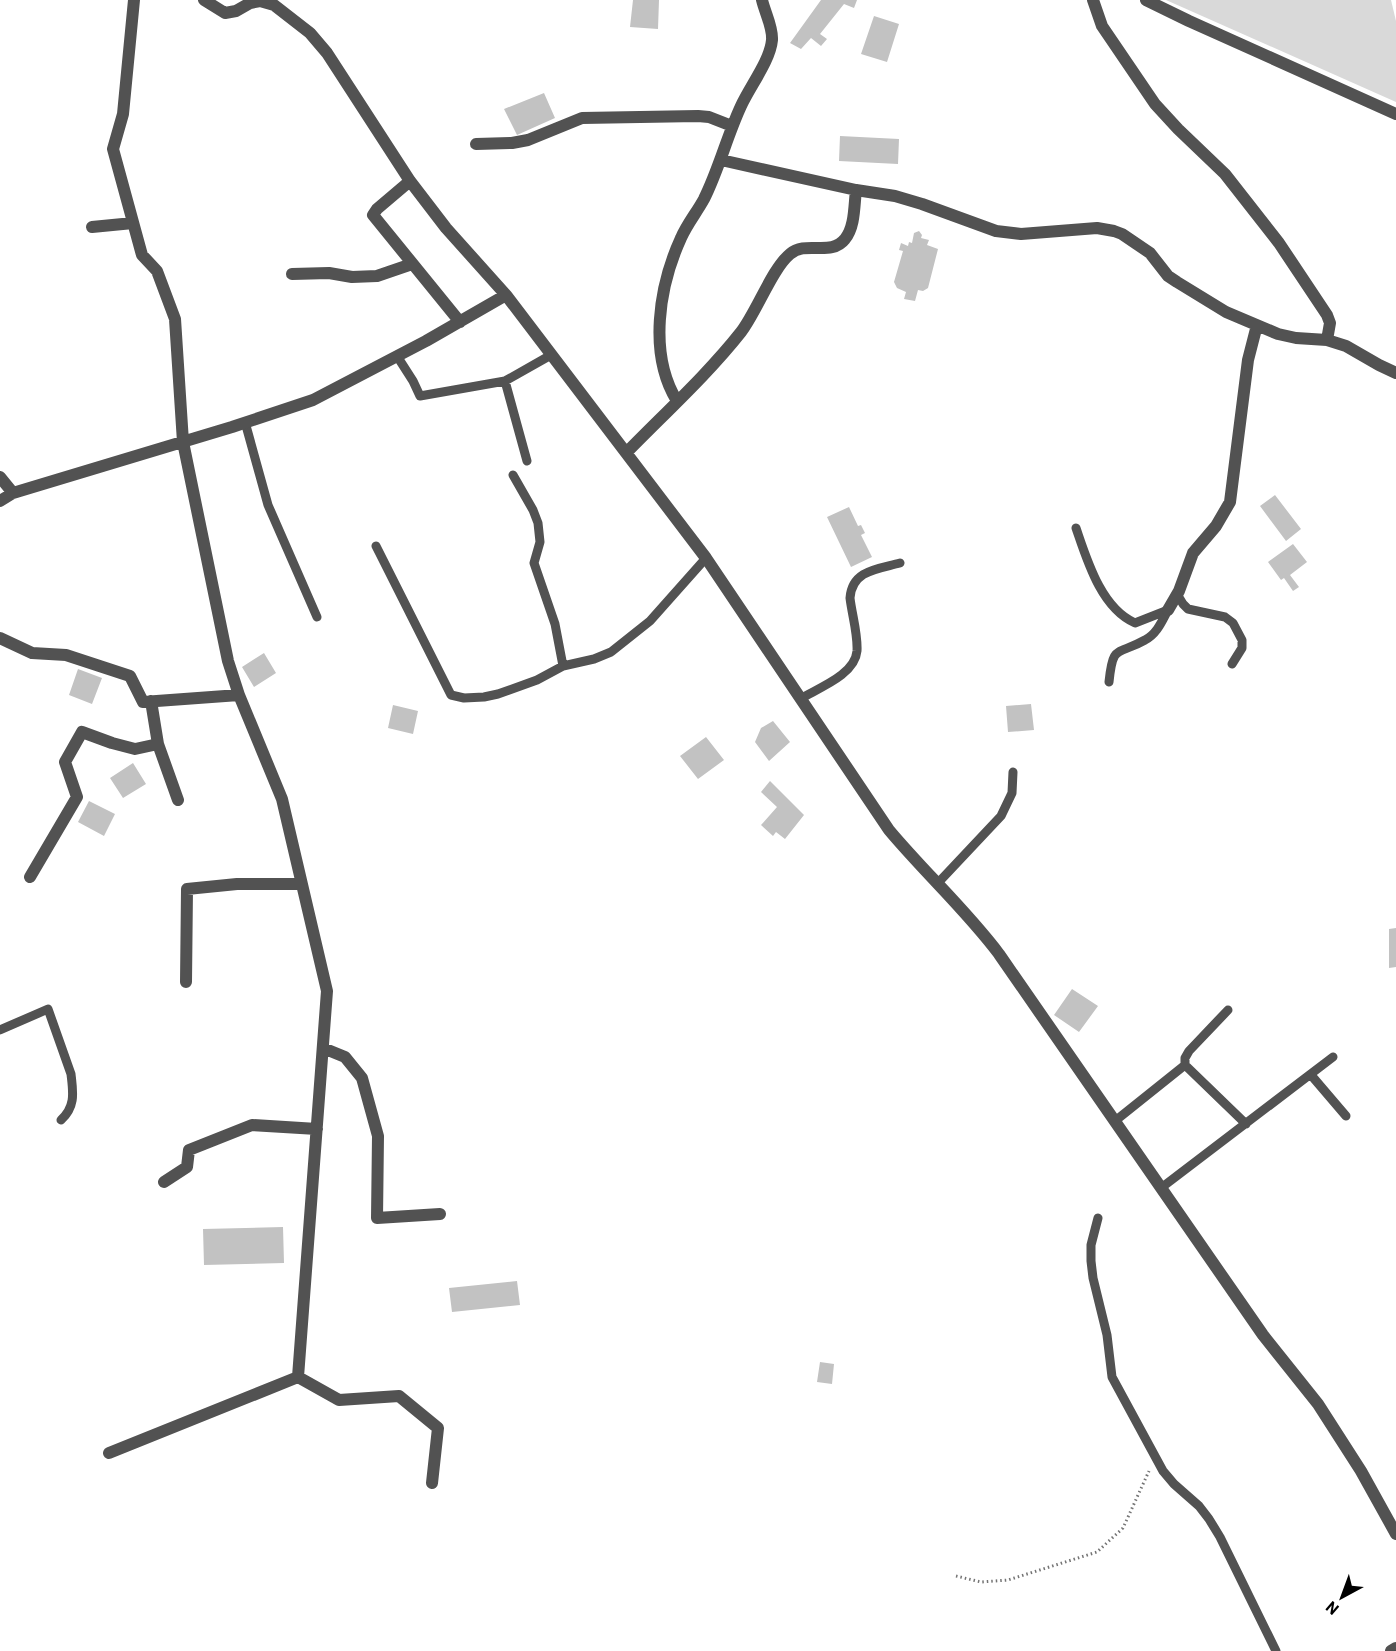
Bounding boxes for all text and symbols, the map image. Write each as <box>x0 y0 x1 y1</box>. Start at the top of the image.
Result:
north arrow <box>1312 1567 1372 1627</box>
text: N <box>1322 1598 1342 1619</box>

